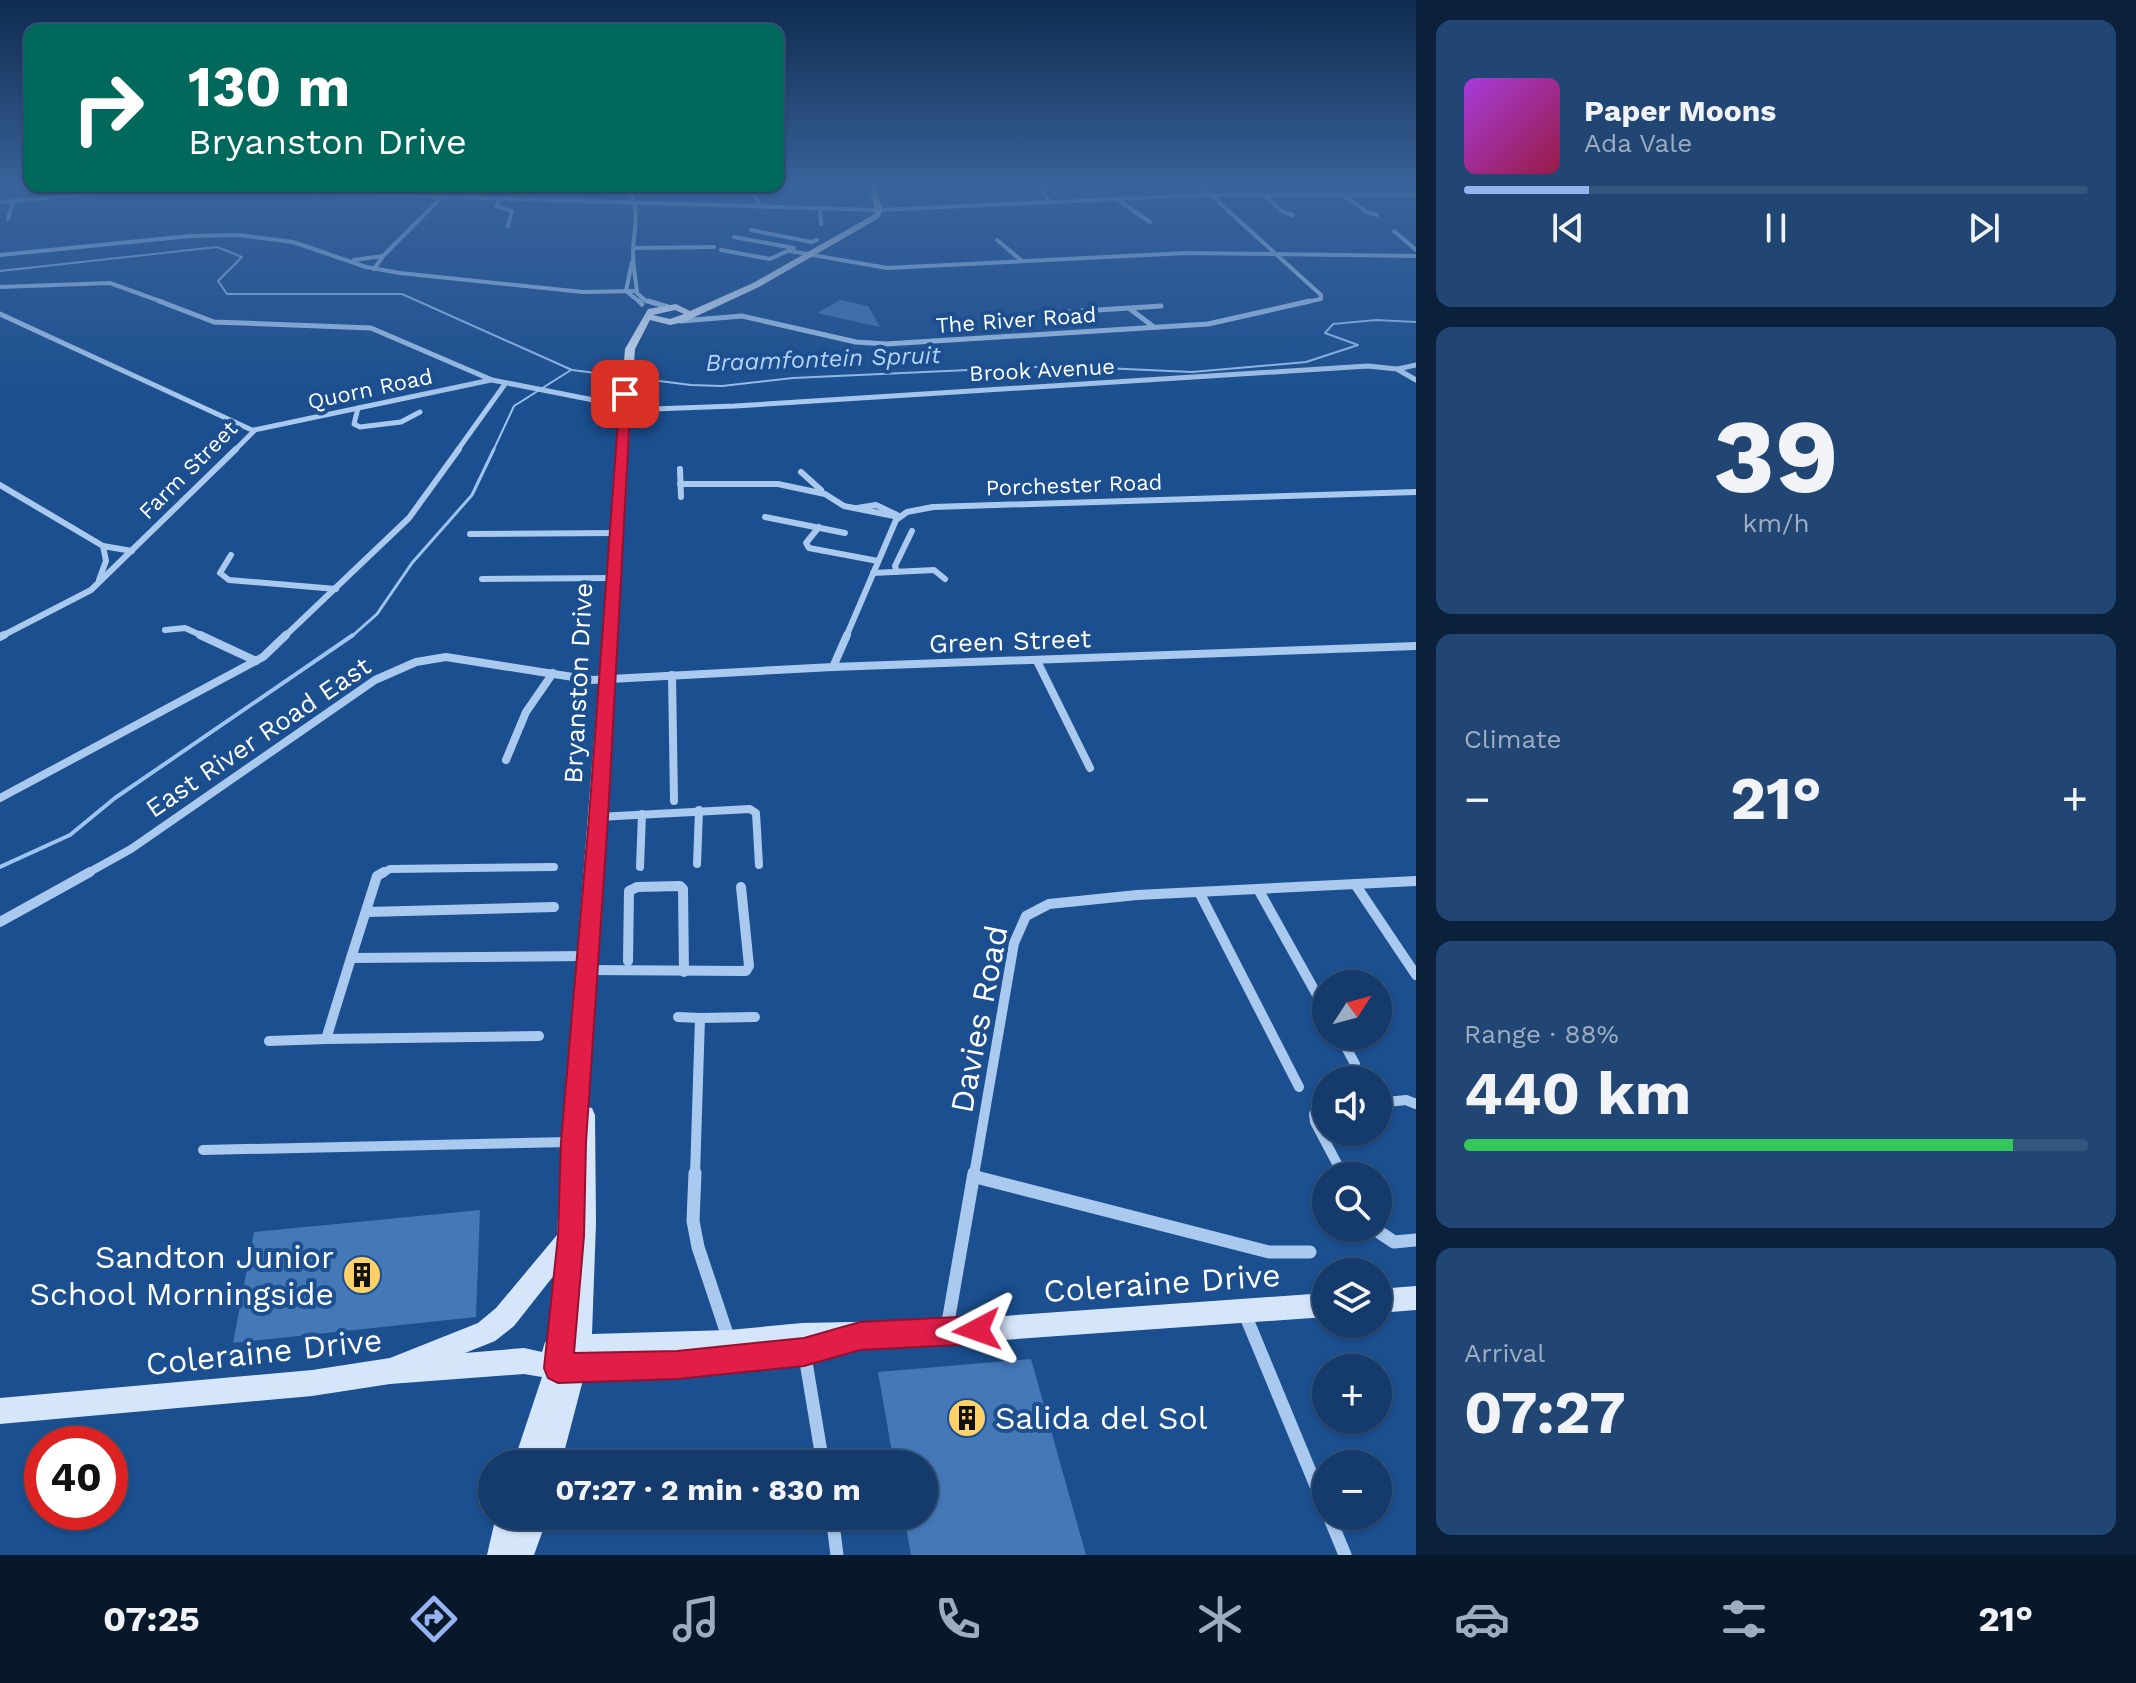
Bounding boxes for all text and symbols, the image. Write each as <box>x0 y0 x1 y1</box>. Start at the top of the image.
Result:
text: 130 m <box>188 54 350 120</box>
icon: right <box>56 56 160 160</box>
text: Paper Moons <box>1584 93 1776 128</box>
text: Bryanston Drive <box>188 121 467 163</box>
text: Ada Vale <box>1584 128 1692 158</box>
icon: previous <box>1546 206 1590 250</box>
icon: pause <box>1754 206 1798 250</box>
icon: next <box>1962 206 2006 250</box>
street label: The River Road <box>935 302 1097 338</box>
water label: Braamfontein Spruit <box>705 341 942 377</box>
street label: Brook Avenue <box>969 354 1115 386</box>
pin <box>591 360 659 428</box>
street label: Quorn Road <box>305 364 435 414</box>
icon: arrive <box>603 372 647 416</box>
text: 39 <box>1713 395 1839 517</box>
street label: Farm Street <box>134 416 242 524</box>
street label: Porchester Road <box>985 469 1163 501</box>
text: km/h <box>1743 508 1809 538</box>
street label: Bryanston Drive <box>558 582 598 784</box>
street label: Green Street <box>928 623 1092 659</box>
street label: East River Road East <box>140 651 376 823</box>
text: Climate <box>1464 724 1562 754</box>
text: 21° <box>1730 763 1822 834</box>
text: − <box>1464 773 1491 825</box>
text: + <box>2061 773 2088 825</box>
street label: Davies Road <box>942 922 1016 1116</box>
north arrow <box>1312 970 1392 1050</box>
map controls <box>1312 970 1392 1530</box>
text: Range · 88% <box>1464 1019 1619 1049</box>
text: 440 km <box>1464 1058 1691 1129</box>
button: sound <box>1312 1066 1392 1146</box>
button: search <box>1312 1162 1392 1242</box>
place label: Sandton Junior School Morningside <box>29 1238 334 1313</box>
building icon: Sandton Junior School Morningside <box>341 1254 383 1296</box>
street label: Coleraine Drive <box>1042 1256 1282 1310</box>
button: layers <box>1312 1258 1392 1338</box>
position arrow <box>935 1288 1019 1372</box>
street label: Coleraine Drive <box>144 1321 384 1383</box>
text: Arrival <box>1464 1338 1545 1368</box>
button: + <box>1312 1354 1392 1434</box>
text: 07:27 <box>1464 1377 1626 1448</box>
building icon: Salida del Sol <box>946 1397 988 1439</box>
place label: Salida del Sol <box>995 1399 1208 1437</box>
speed limit sign: 40 <box>24 1426 128 1530</box>
button: − <box>1312 1450 1392 1530</box>
text: 07:27 · 2 min · 830 m <box>555 1472 861 1507</box>
icon: directions <box>406 1591 462 1647</box>
icon: music <box>668 1591 724 1647</box>
icon: phone <box>930 1591 986 1647</box>
icon: climate <box>1192 1591 1248 1647</box>
icon: car <box>1454 1591 1510 1647</box>
icon: filters <box>1716 1591 1772 1647</box>
text: 07:25 <box>103 1598 200 1640</box>
text: 21° <box>1978 1598 2033 1640</box>

